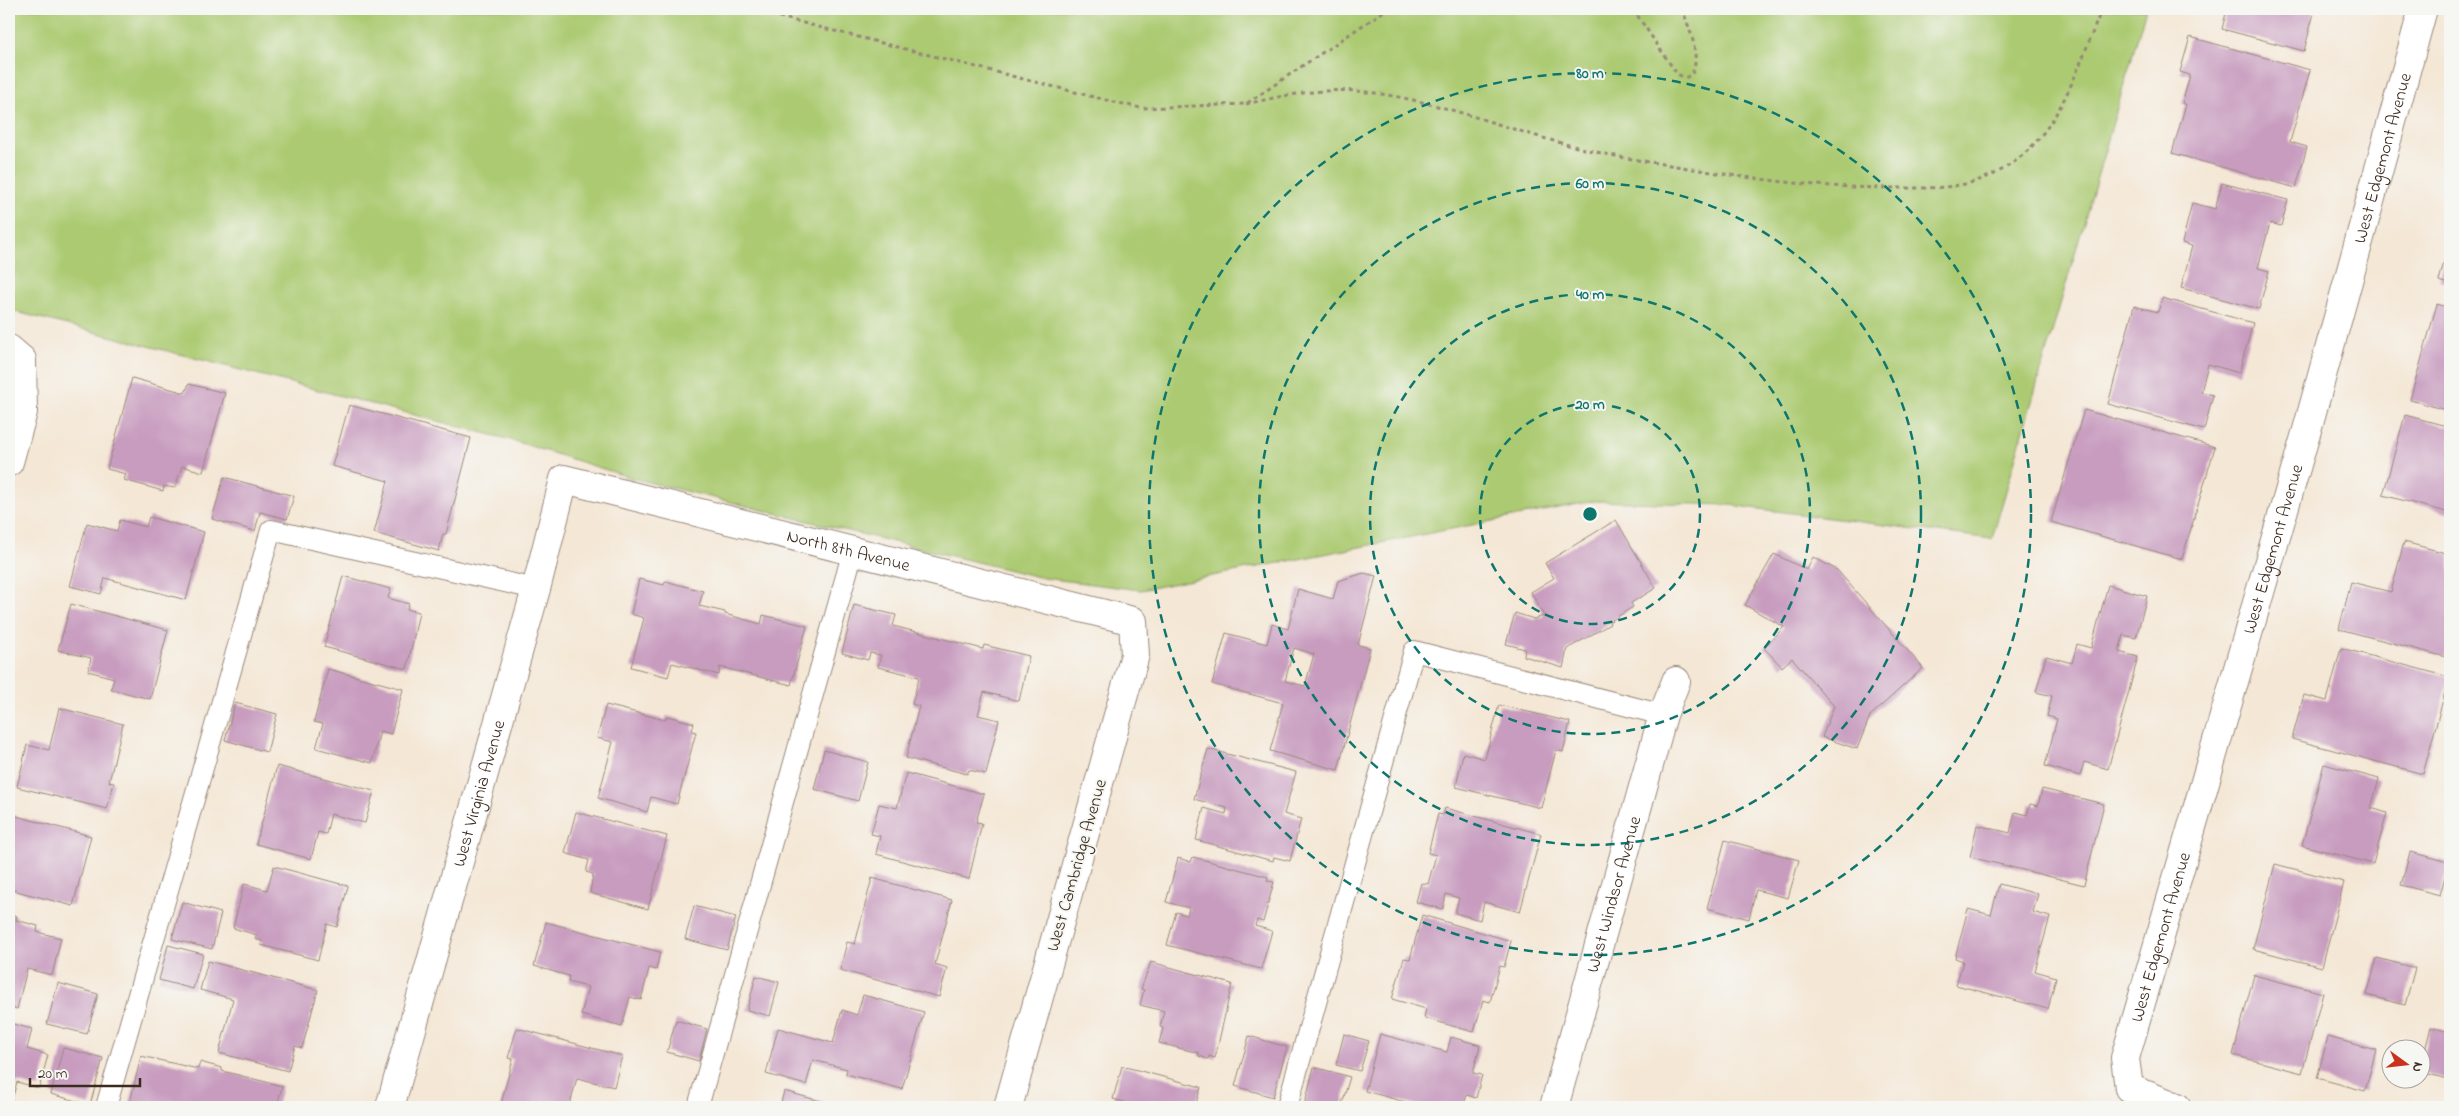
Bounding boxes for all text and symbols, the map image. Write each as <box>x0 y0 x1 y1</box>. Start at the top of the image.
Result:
text: 80 m <box>1575 63 1604 85</box>
street label: West Edgemont Avenue <box>2348 69 2420 247</box>
text: 60 m <box>1575 173 1605 195</box>
text: 40 m <box>1575 284 1604 306</box>
text: 20 m <box>1574 394 1605 416</box>
street label: West Edgemont Avenue <box>2238 461 2312 637</box>
centre of rings <box>1581 505 1599 523</box>
street label: North 8th Avenue <box>784 524 913 580</box>
street label: West Virginia Avenue <box>447 716 514 870</box>
street label: West Cambridge Avenue <box>1041 775 1116 955</box>
street label: West Windsor Avenue <box>1581 812 1650 976</box>
street label: West Edgemont Avenue <box>2125 849 2199 1025</box>
north arrow <box>2382 1038 2432 1088</box>
scale bar <box>30 1056 140 1088</box>
text: N <box>2406 1060 2428 1074</box>
text: 20 m <box>38 1063 68 1085</box>

